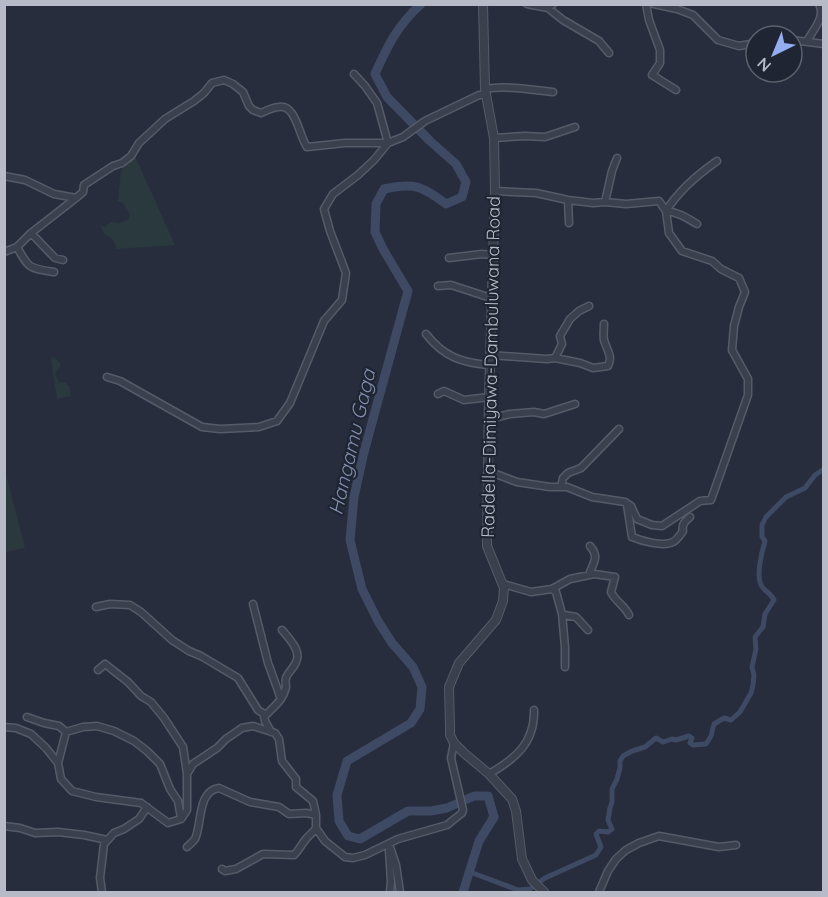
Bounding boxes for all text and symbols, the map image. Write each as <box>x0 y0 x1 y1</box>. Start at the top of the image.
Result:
north arrow <box>744 24 804 84</box>
text: N <box>753 54 775 76</box>
street label: Raddella-Dimiyawa-Dambuluwana Road <box>476 196 505 538</box>
water label: Hangamu Gaga <box>323 365 381 517</box>

